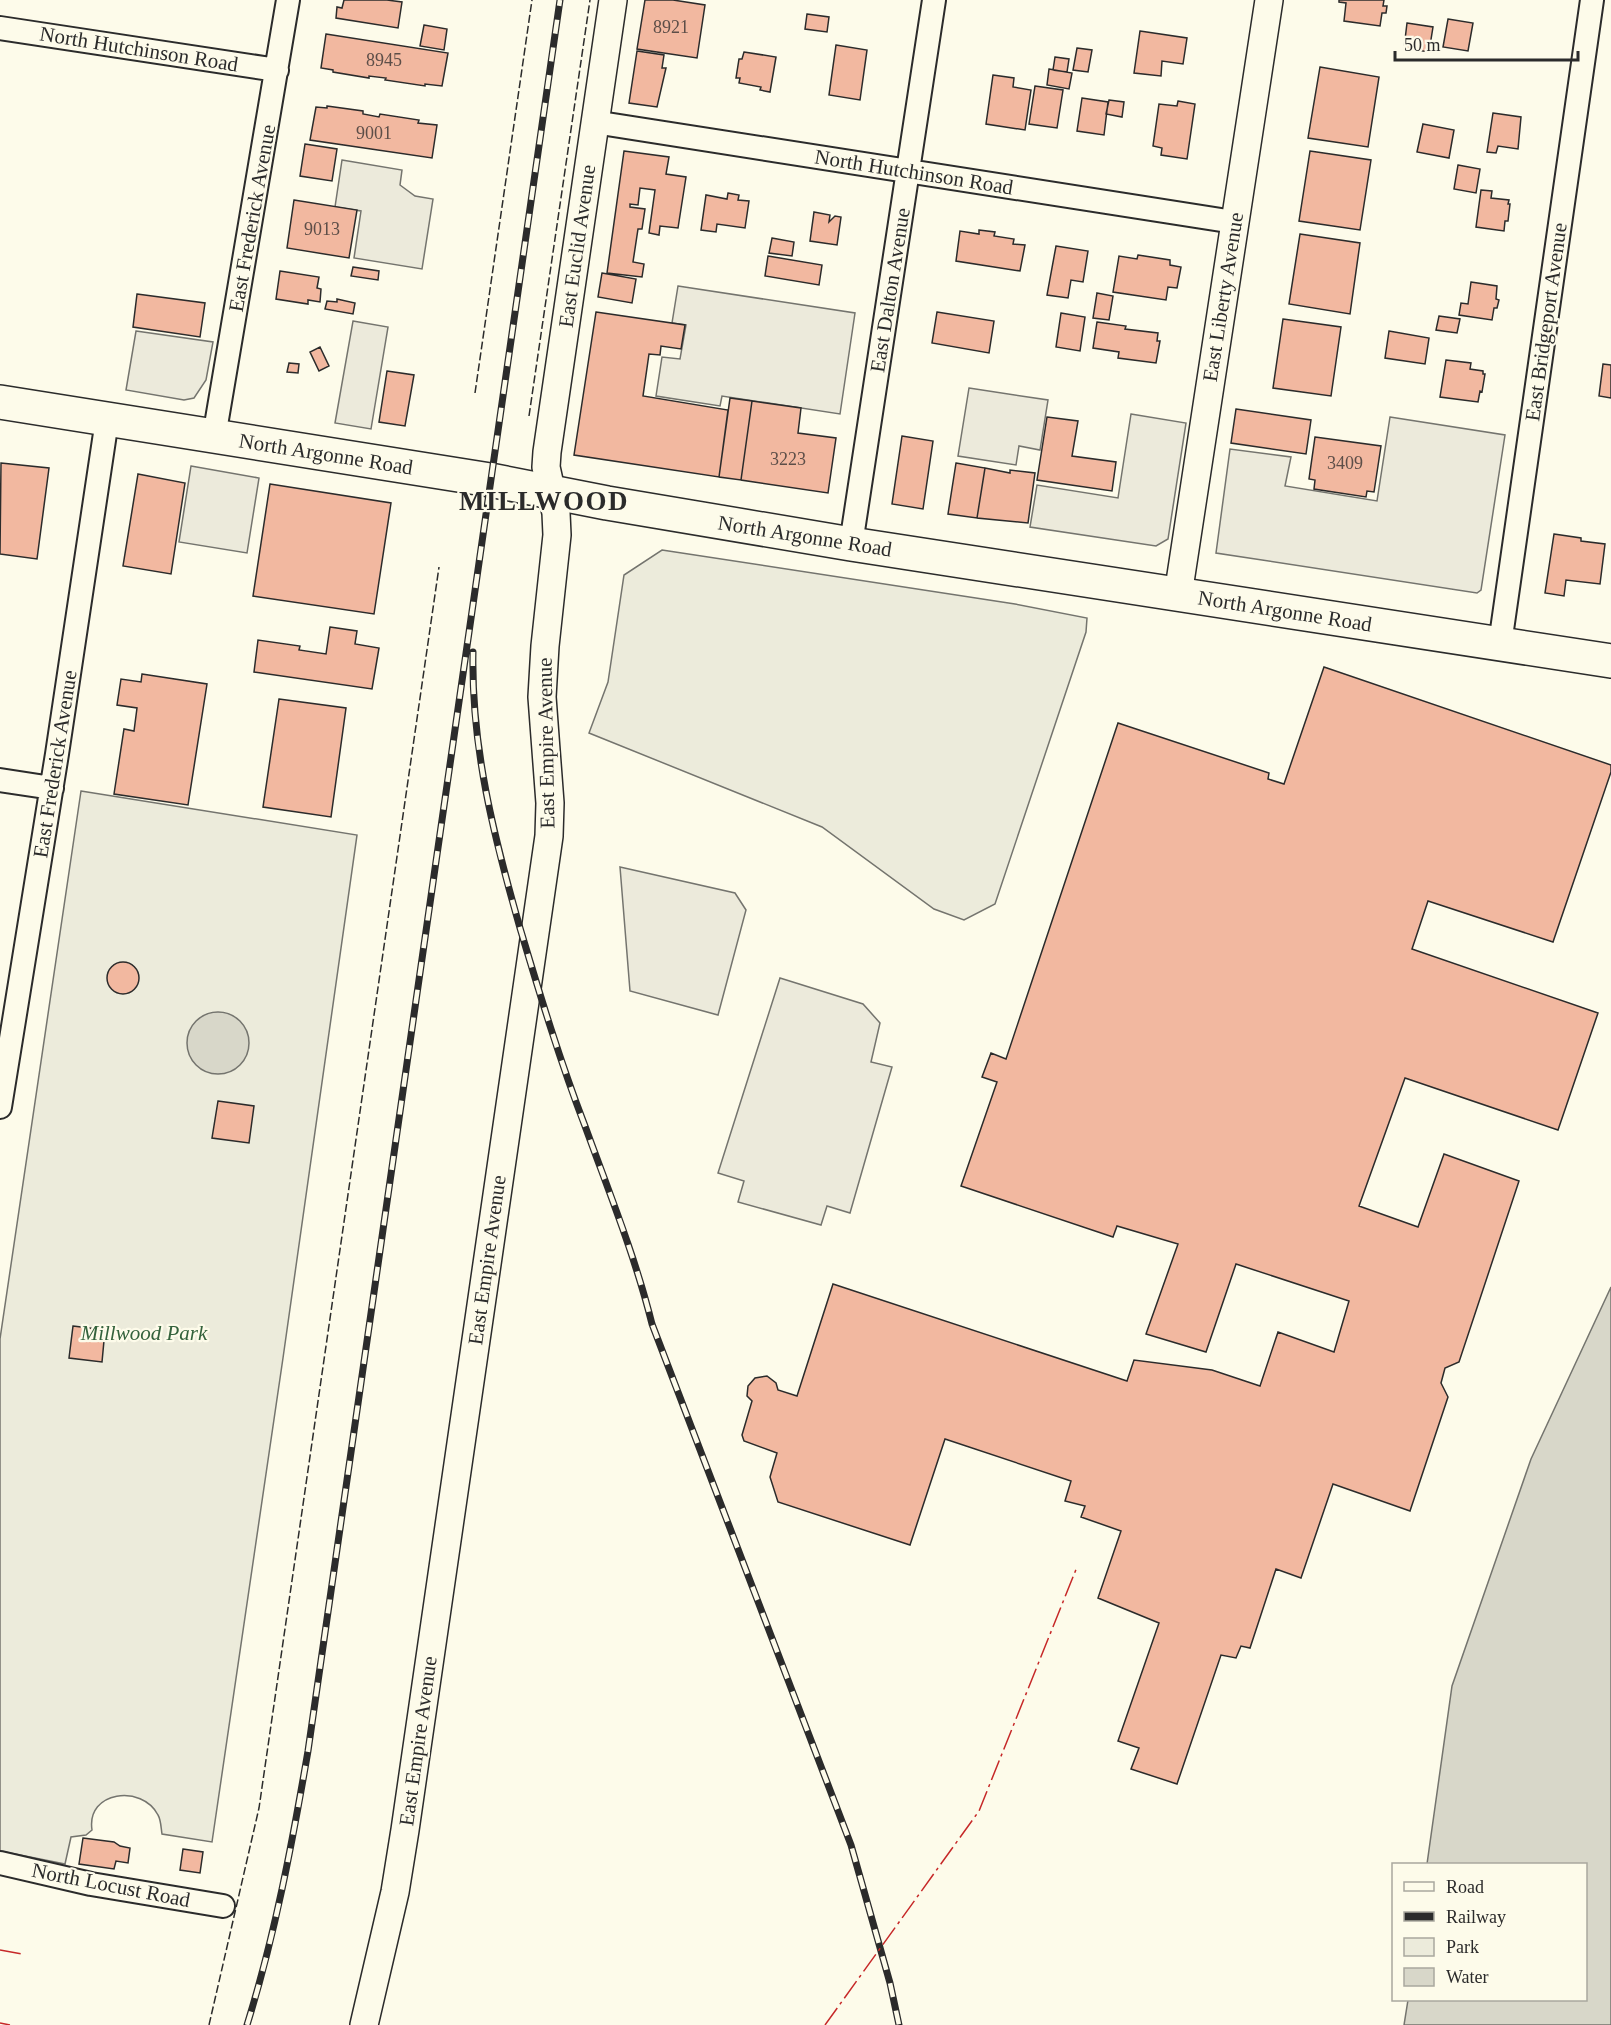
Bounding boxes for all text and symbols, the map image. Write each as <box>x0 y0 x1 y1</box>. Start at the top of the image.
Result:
house number: 8921 <box>653 17 689 37</box>
street label: North Hutchinson Road <box>38 21 240 77</box>
scale bar <box>1395 24 1578 62</box>
text: 50 m <box>1404 35 1441 55</box>
house number: 8945 <box>366 50 402 70</box>
street label: East Frederick Avenue <box>224 122 280 314</box>
house number: 9001 <box>356 123 392 143</box>
street label: North Hutchinson Road <box>813 144 1015 200</box>
street label: East Euclid Avenue <box>554 163 600 329</box>
street label: East Dalton Avenue <box>865 206 915 374</box>
street label: East Liberty Avenue <box>1198 211 1248 383</box>
house number: 9013 <box>304 219 340 239</box>
street label: East Bridgeport Avenue <box>1520 221 1572 423</box>
street label: North Argonne Road <box>237 428 415 480</box>
house number: 3223 <box>770 449 806 469</box>
house number: 3409 <box>1327 453 1363 473</box>
district label: MILLWOOD <box>459 486 629 516</box>
street label: North Argonne Road <box>716 510 894 562</box>
street label: North Argonne Road <box>1196 585 1374 637</box>
street label: East Empire Avenue <box>533 657 559 829</box>
street label: East Frederick Avenue <box>28 668 82 860</box>
street label: East Empire Avenue <box>463 1174 511 1346</box>
park label: Millwood Park <box>80 1321 208 1345</box>
street label: East Empire Avenue <box>394 1655 442 1827</box>
street label: North Locust Road <box>30 1858 193 1912</box>
legend <box>1392 1863 1587 2001</box>
text: Road <box>1446 1877 1484 1897</box>
text: Railway <box>1446 1907 1506 1927</box>
text: Park <box>1446 1937 1479 1957</box>
text: Water <box>1446 1967 1489 1987</box>

